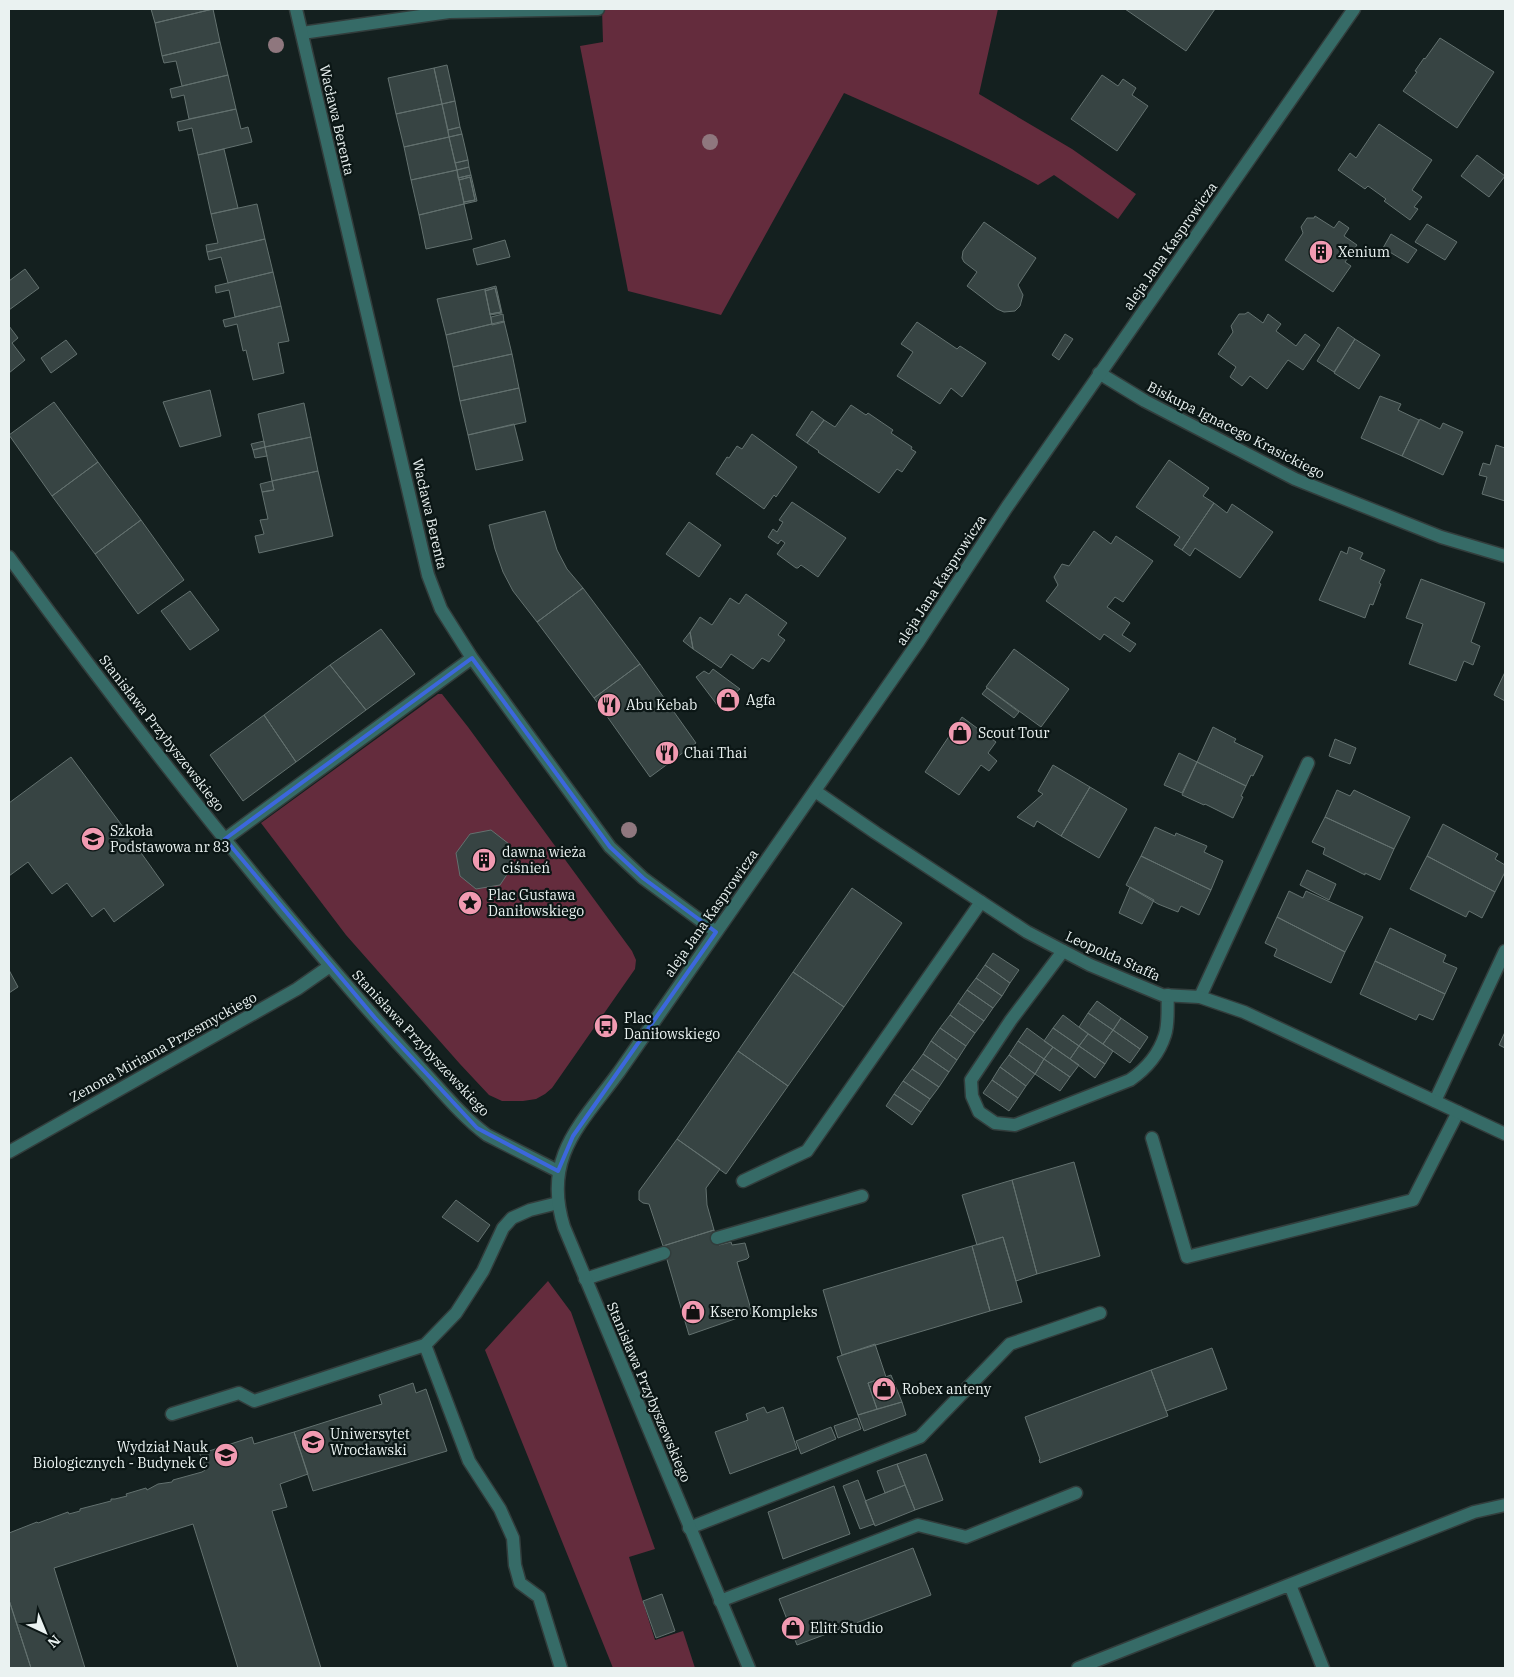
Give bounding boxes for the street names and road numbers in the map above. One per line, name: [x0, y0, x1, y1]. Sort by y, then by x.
street label: Wacława Berenta: [315, 63, 359, 178]
street label: aleja Jana Kasprowicza: [1119, 178, 1221, 314]
street label: Biskupa Ignacego Krasickiego: [1144, 377, 1328, 483]
street label: Wacława Berenta: [408, 457, 452, 572]
street label: aleja Jana Kasprowicza: [892, 511, 990, 649]
street label: Stanisława Przybyszewskiego: [95, 651, 229, 815]
street label: aleja Jana Kasprowicza: [660, 845, 762, 981]
street label: Leopolda Staffa: [1063, 927, 1164, 985]
street label: Stanisława Przybyszewskiego: [348, 966, 494, 1120]
street label: Zenona Miriama Przesmyckiego: [66, 988, 260, 1106]
street label: Stanisława Przybyszewskiego: [603, 1299, 695, 1485]

